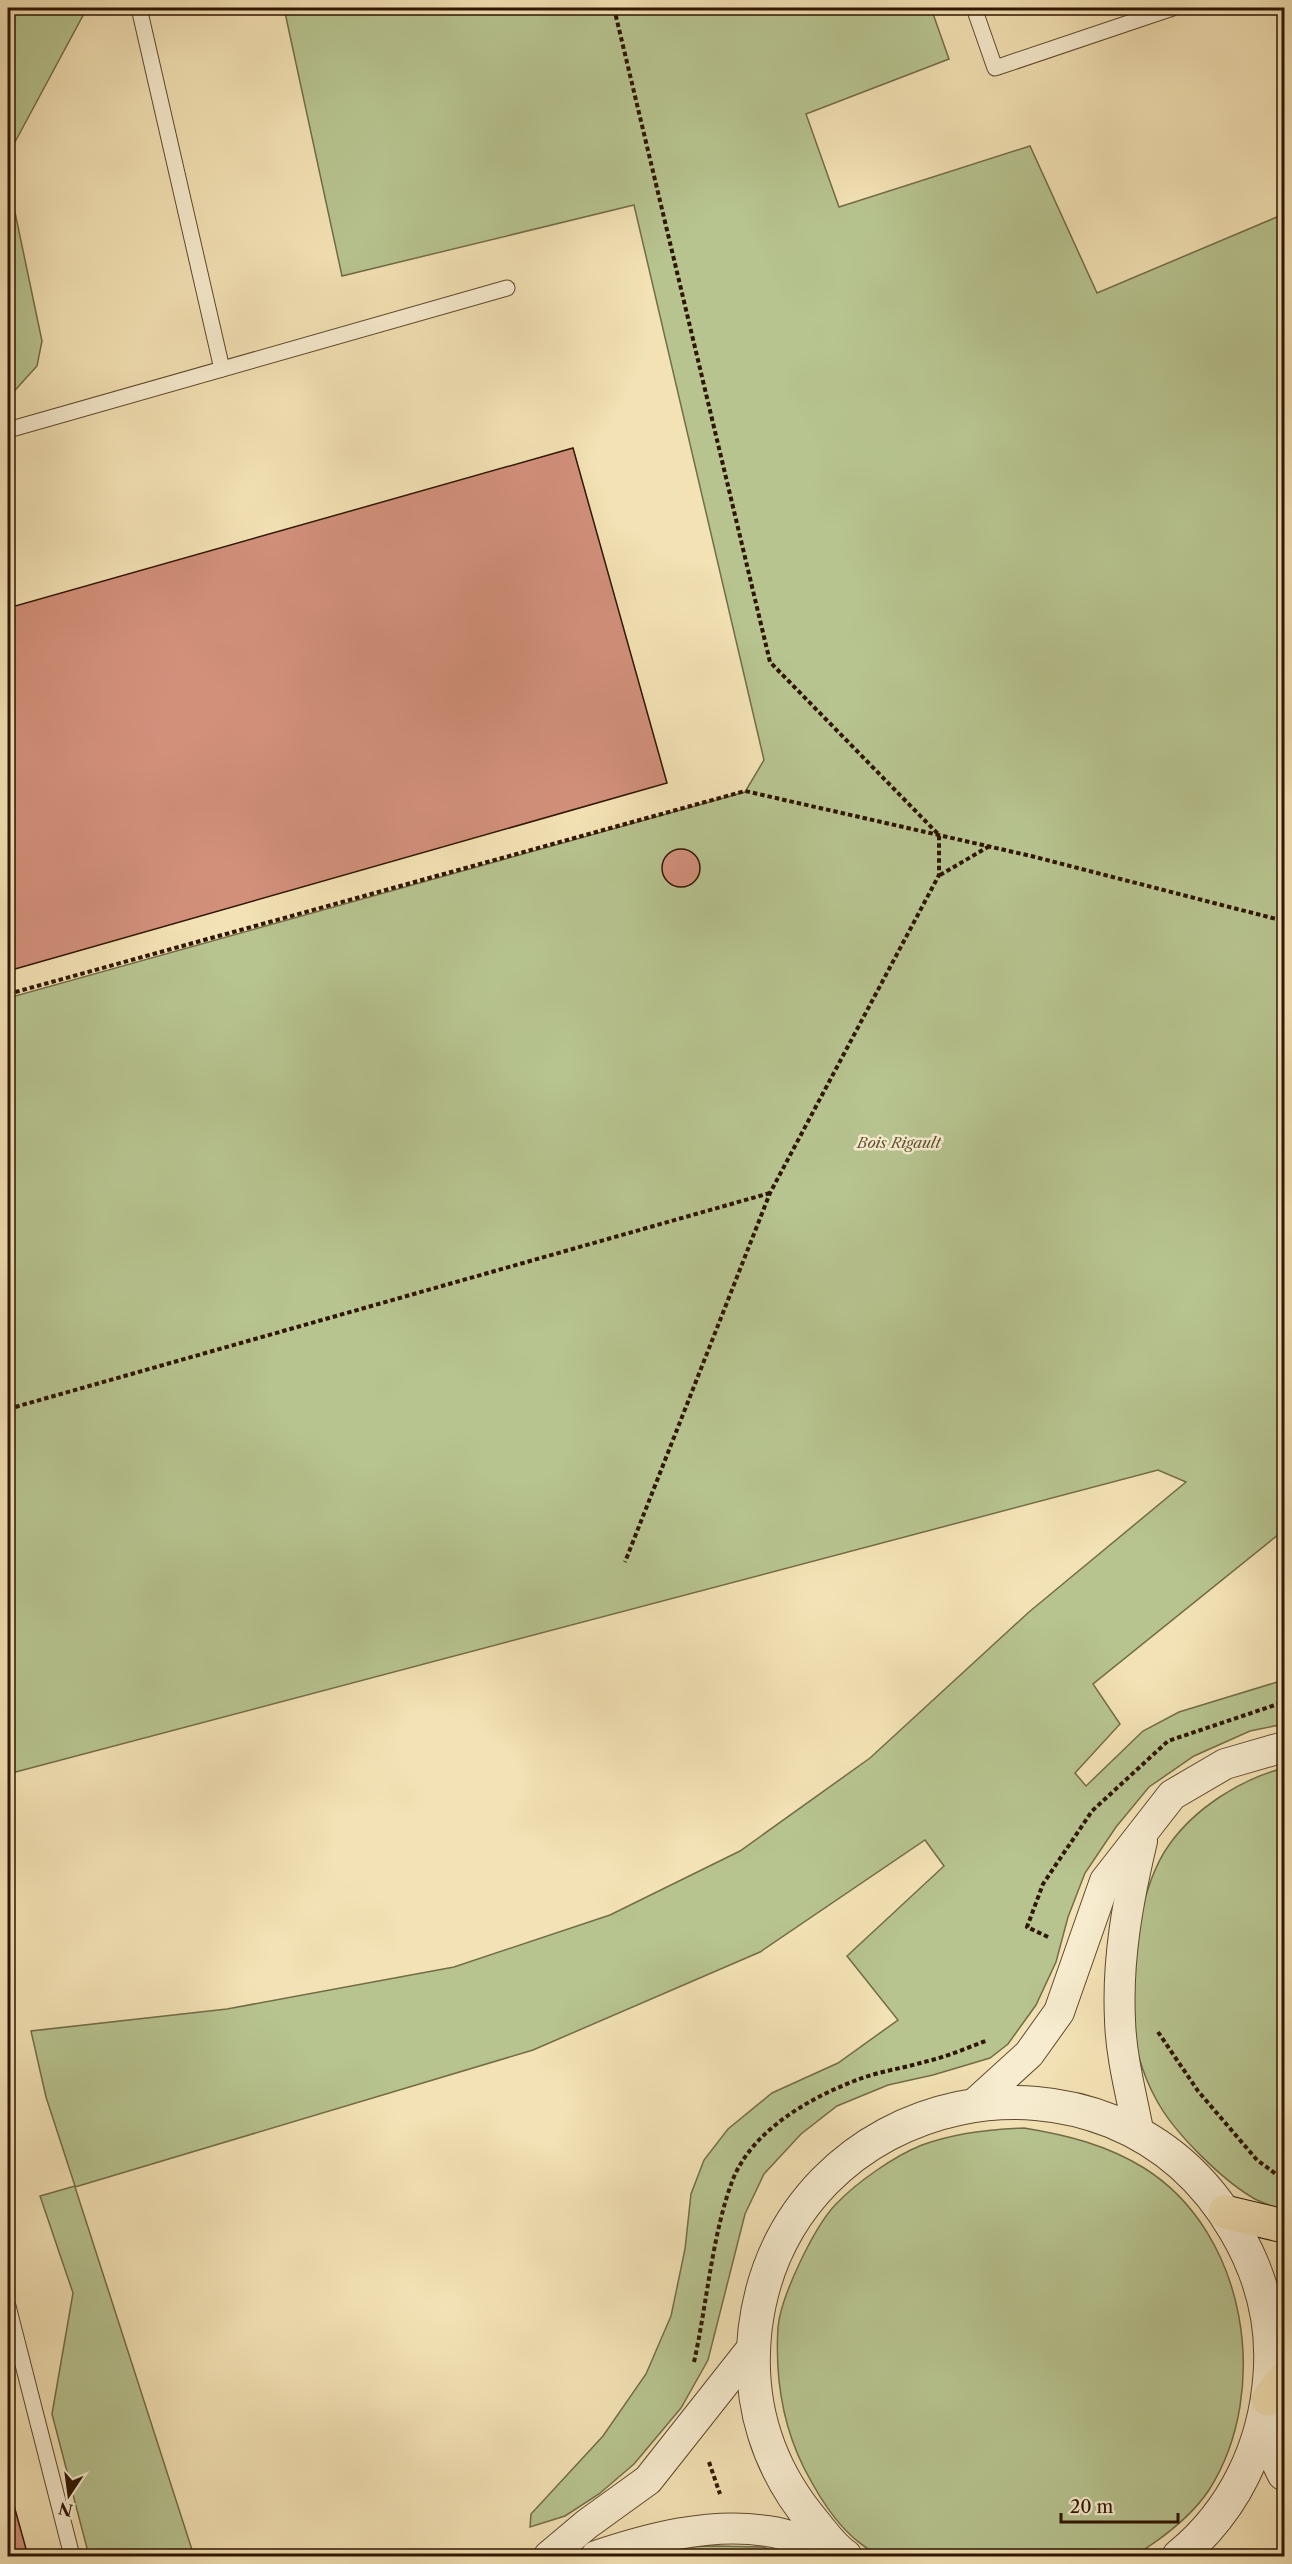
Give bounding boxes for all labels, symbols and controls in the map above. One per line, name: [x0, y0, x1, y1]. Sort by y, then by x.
park label: Bois Rigault: [856, 1133, 942, 1152]
north arrow: [39, 2465, 99, 2525]
scale bar: [1061, 2486, 1178, 2524]
text: 20 m: [1070, 2496, 1114, 2518]
text: N: [57, 2498, 75, 2521]

